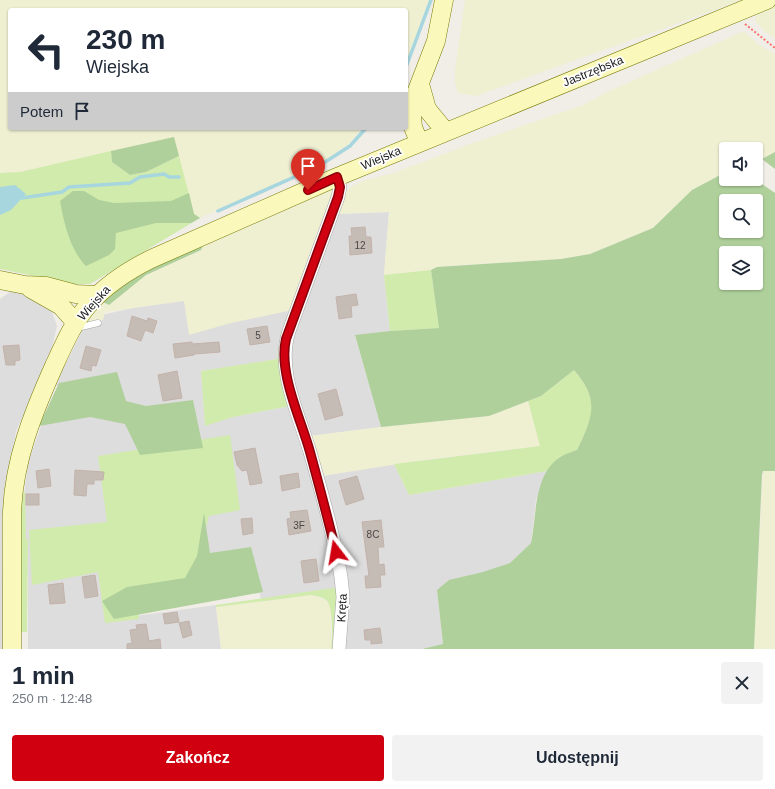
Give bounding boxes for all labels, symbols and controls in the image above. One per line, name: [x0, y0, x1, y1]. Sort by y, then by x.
icon: left: [20, 24, 72, 76]
text: 230 m: [86, 24, 165, 55]
street label: Jastrzębska: [561, 52, 626, 89]
text: Wiejska: [86, 57, 149, 77]
icon: arrive: [71, 100, 93, 122]
text: Potem: [20, 103, 63, 120]
map controls: [719, 142, 763, 290]
button: sound: [719, 142, 763, 186]
street label: Wiejska: [359, 143, 403, 173]
pin: [291, 149, 325, 190]
icon: arrive: [297, 155, 319, 177]
button: search: [719, 194, 763, 238]
house number: 12: [354, 240, 366, 251]
button: layers: [719, 246, 763, 290]
street label: Wiejska: [75, 282, 113, 323]
house number: 5: [255, 330, 261, 341]
house number: 3F: [293, 520, 305, 531]
house number: 8C: [367, 529, 379, 540]
position arrow: [315, 531, 357, 573]
street label: Kręta: [334, 593, 350, 623]
text: 1 min: [12, 662, 75, 689]
button: close: [721, 662, 763, 704]
text: 250 m · 12:48: [12, 691, 92, 706]
button: Zakończ: [12, 735, 384, 781]
button: Udostępnij: [392, 735, 763, 781]

